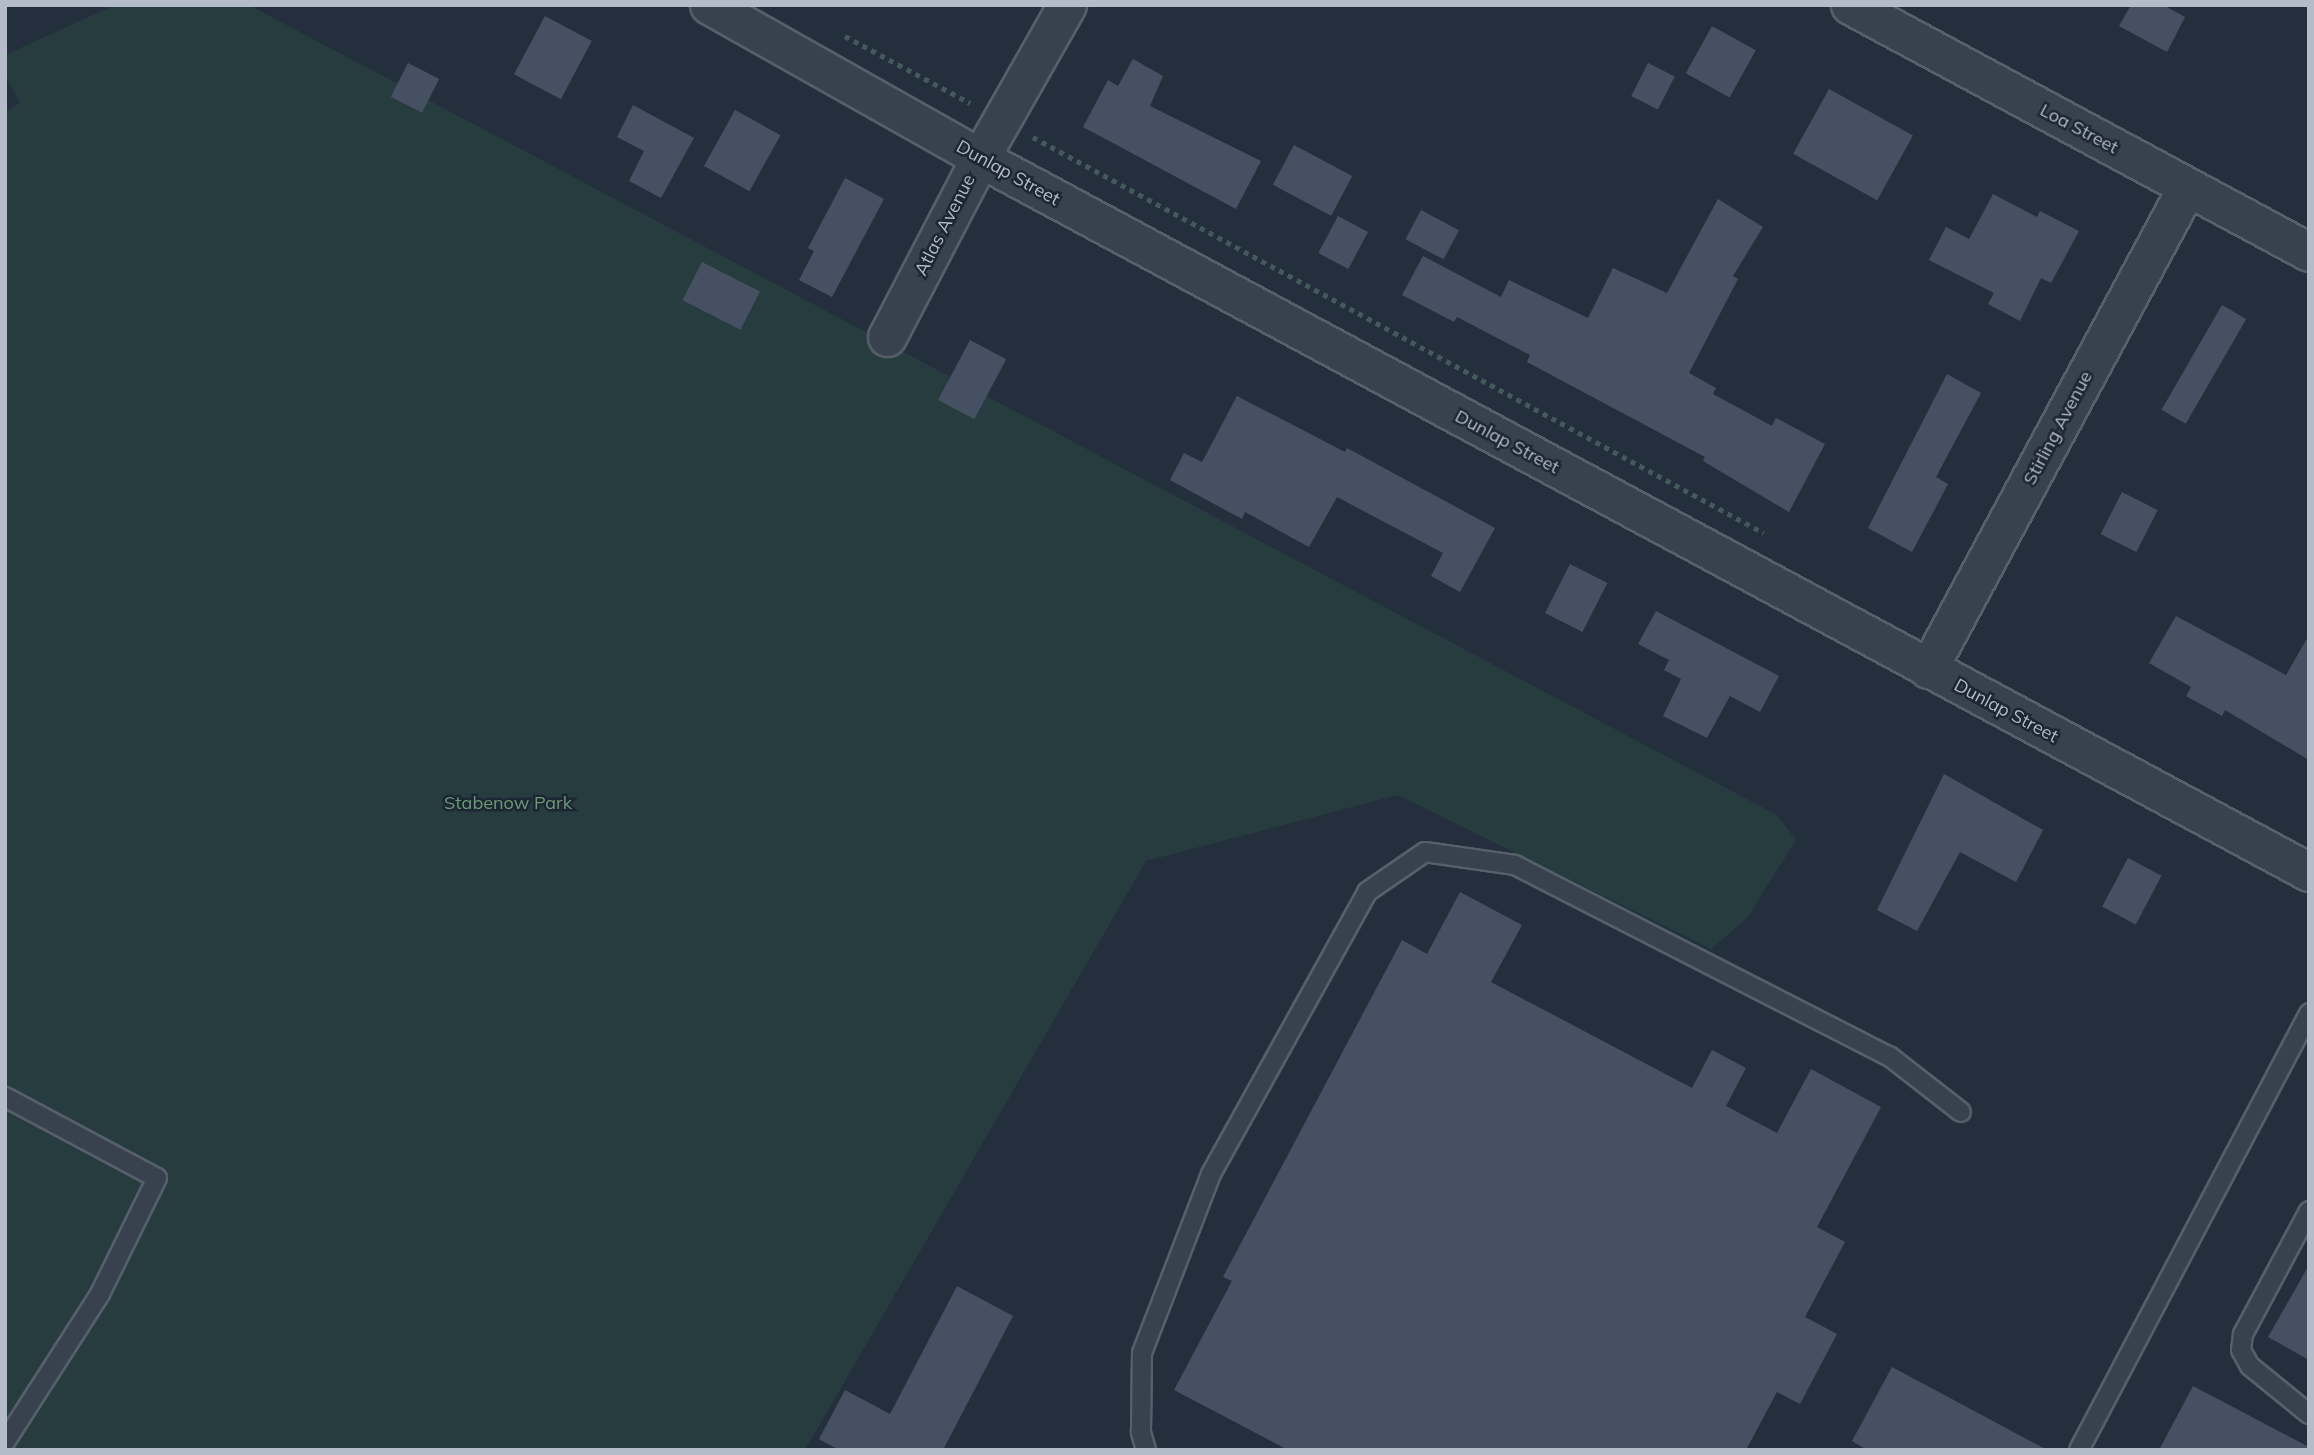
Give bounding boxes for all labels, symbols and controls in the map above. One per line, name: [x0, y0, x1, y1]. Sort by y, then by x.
street label: Loa Street: [2036, 99, 2122, 159]
street label: Dunlap Street: [953, 136, 1063, 210]
street label: Atlas Avenue: [910, 171, 980, 279]
street label: Stirling Avenue: [2019, 367, 2097, 489]
street label: Dunlap Street: [1451, 406, 1563, 478]
street label: Dunlap Street: [1950, 675, 2062, 747]
park label: Stabenow Park: [444, 792, 572, 814]

